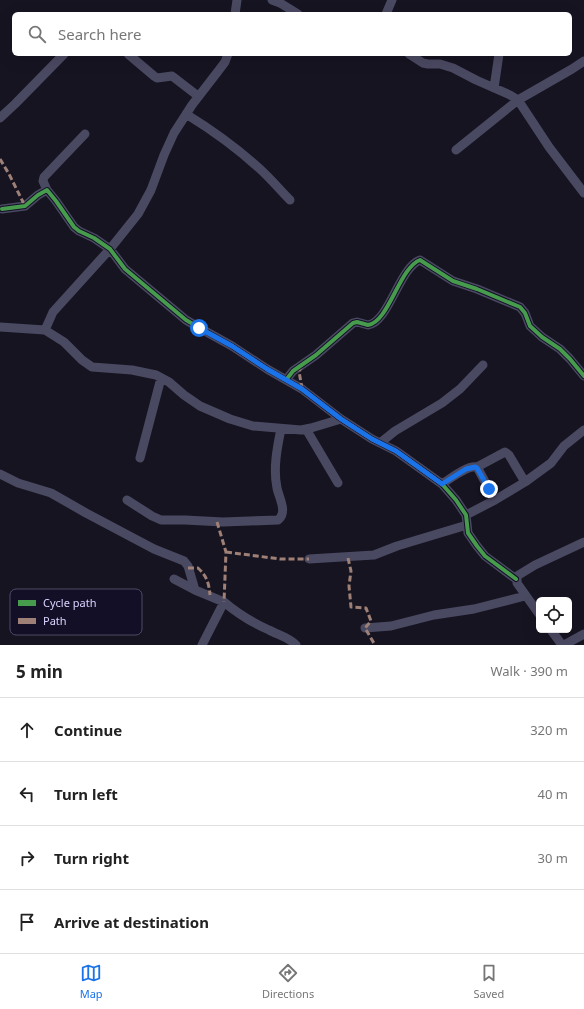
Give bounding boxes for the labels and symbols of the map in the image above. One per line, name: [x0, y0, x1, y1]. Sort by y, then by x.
route start: [190, 319, 208, 337]
route end: [480, 480, 498, 498]
legend: [10, 589, 142, 635]
text: Cycle path: [43, 595, 96, 610]
text: Path: [43, 613, 67, 628]

